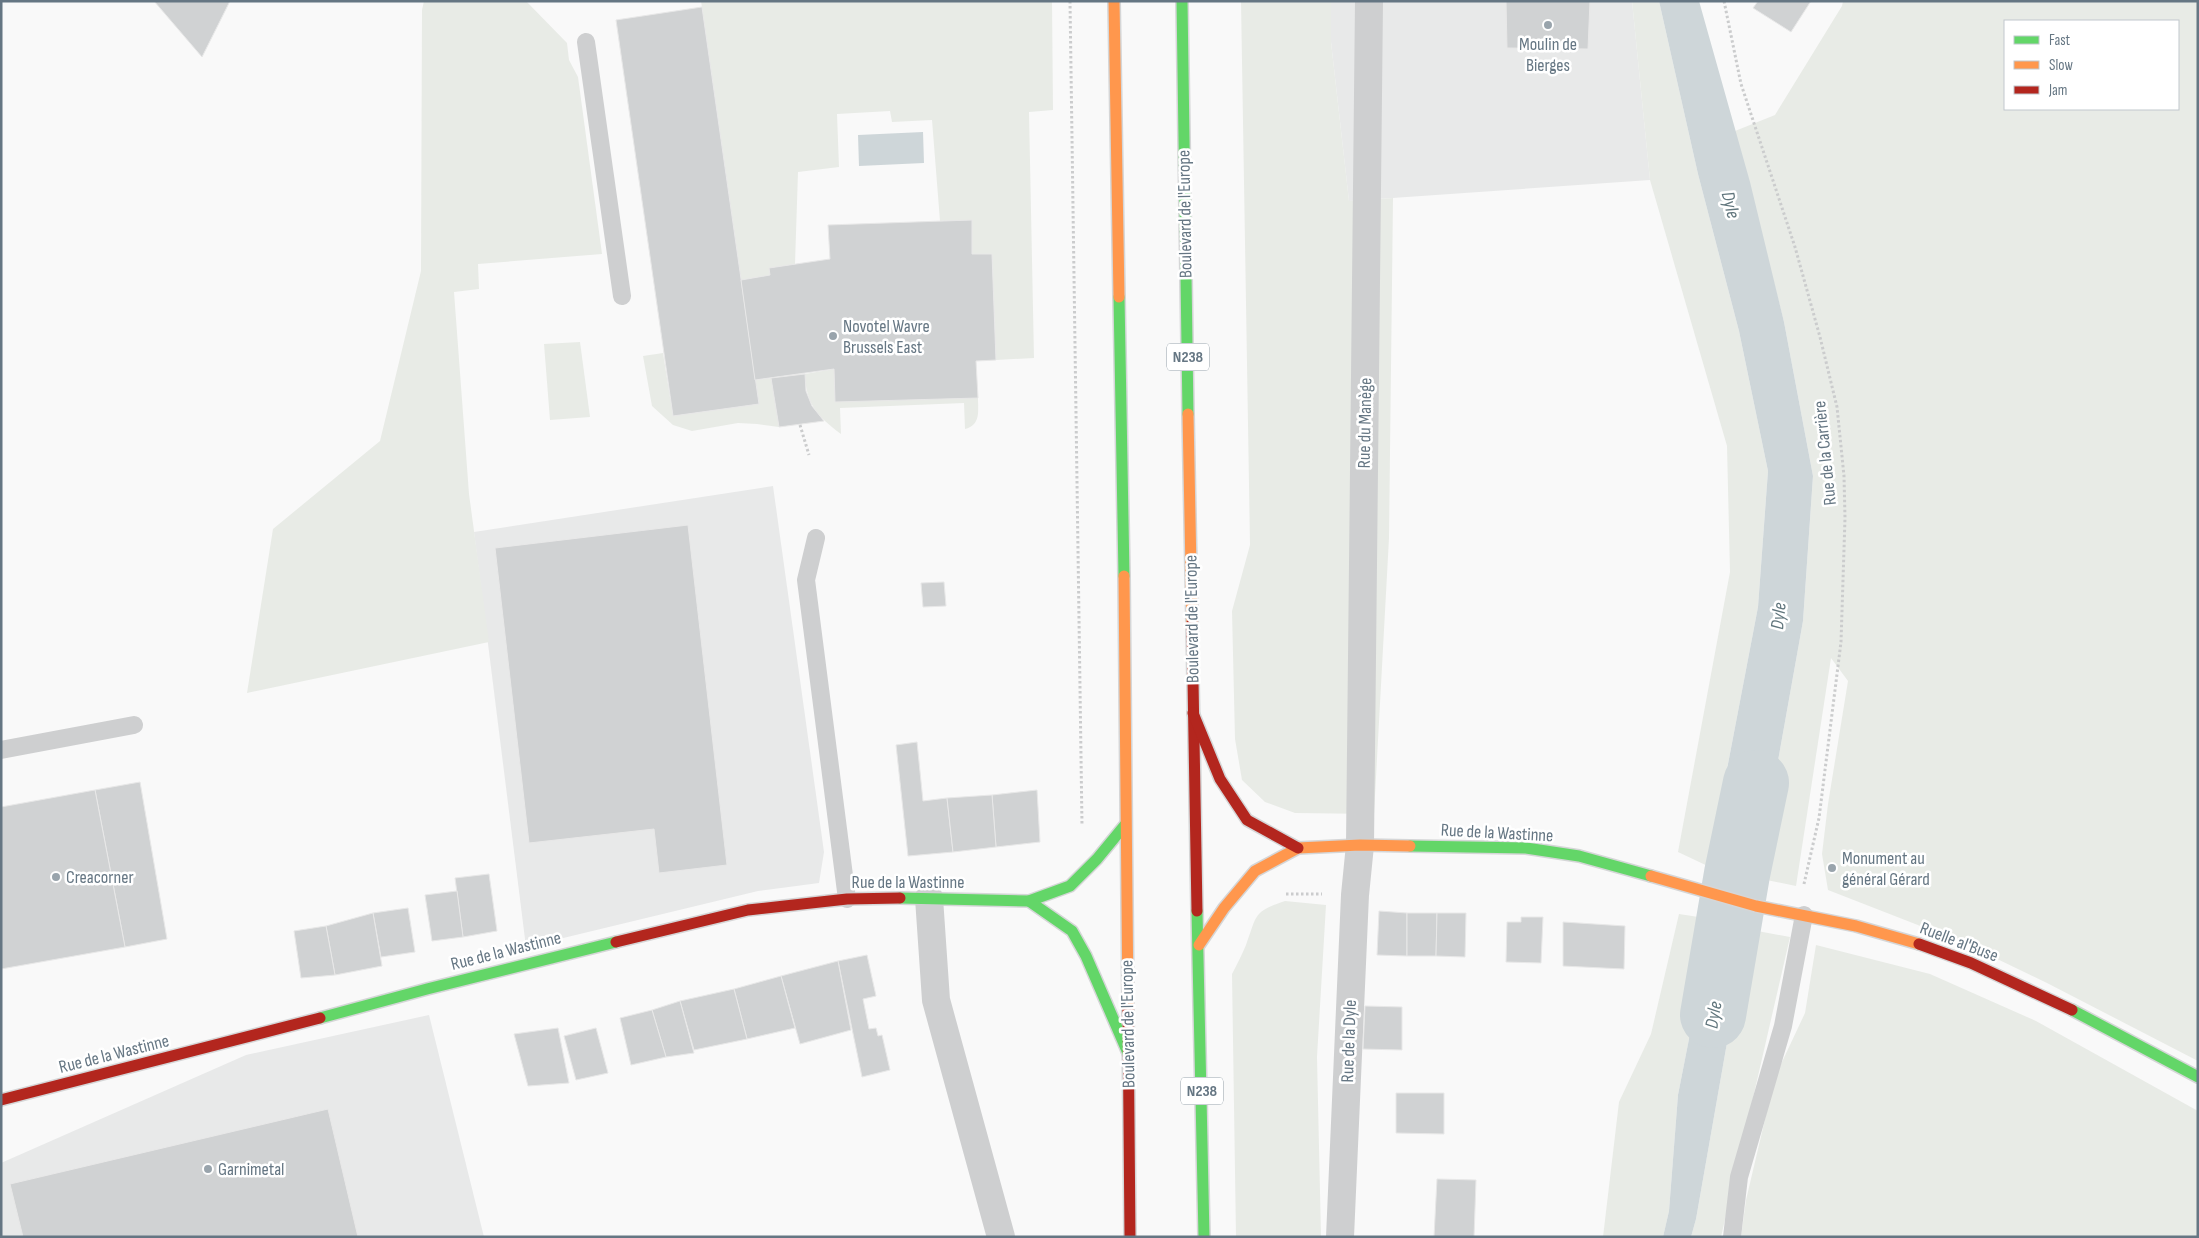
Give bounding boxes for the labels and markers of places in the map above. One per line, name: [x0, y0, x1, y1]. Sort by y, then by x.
marker: Moulin de Bierges: [1542, 19, 1554, 31]
place label: Moulin de Bierges: [1519, 34, 1577, 76]
place label: Novotel Wavre Brussels East: [843, 316, 930, 358]
marker: Novotel Wavre Brussels East: [827, 330, 839, 342]
place label: Monument au général Gérard: [1842, 848, 1930, 890]
marker: Monument au général Gérard: [1826, 862, 1838, 874]
place label: Creacorner: [66, 867, 134, 888]
marker: Creacorner: [50, 871, 62, 883]
place label: Garnimetal: [218, 1159, 284, 1180]
marker: Garnimetal: [202, 1163, 214, 1175]

